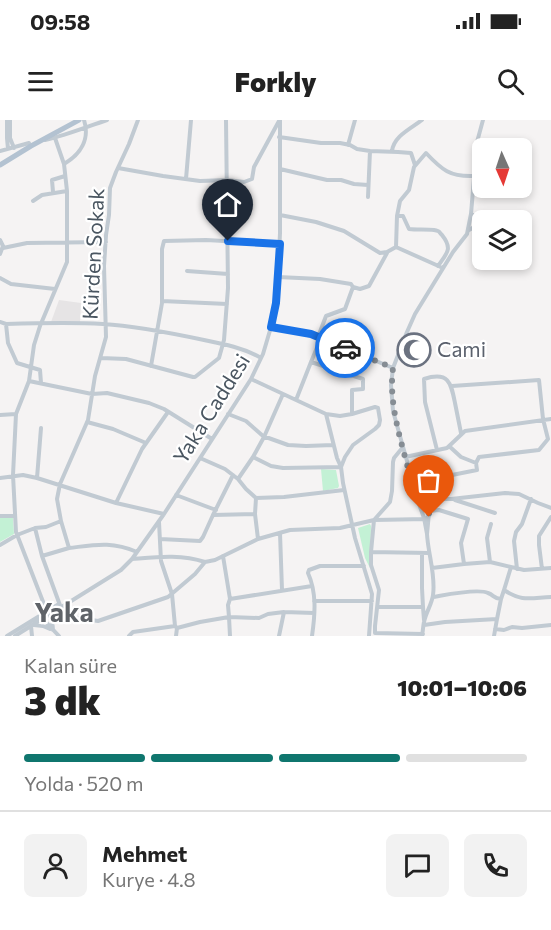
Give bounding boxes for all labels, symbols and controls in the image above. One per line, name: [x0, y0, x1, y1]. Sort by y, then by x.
text: 09:58: [30, 8, 90, 35]
icon: menu: [24, 65, 57, 98]
text: Forkly: [235, 65, 316, 98]
icon: search: [494, 65, 527, 98]
north arrow: [472, 138, 532, 198]
map controls: [472, 138, 532, 270]
pin: [202, 179, 253, 241]
street label: Kürden Sokak: [77, 188, 108, 320]
icon: home: [211, 188, 244, 221]
button: layers: [472, 210, 532, 270]
courier: [315, 318, 375, 378]
icon: car: [329, 332, 362, 365]
mosque icon: Cami: [396, 332, 432, 368]
place label: Cami: [437, 336, 486, 361]
street label: Yaka Caddesi: [167, 349, 254, 468]
pin: [403, 455, 454, 517]
icon: bag: [412, 464, 445, 497]
district label: Yaka: [34, 595, 94, 628]
text: Kalan süre: [24, 653, 117, 677]
text: 10:01–10:06: [397, 674, 527, 701]
text: 3 dk: [24, 675, 100, 723]
text: Yolda · 520 m: [24, 771, 143, 795]
button: person: [24, 834, 87, 897]
button: chat: [386, 834, 449, 897]
button: phone: [464, 834, 527, 897]
text: Mehmet: [102, 840, 187, 867]
text: Kurye · 4.8: [102, 867, 196, 891]

